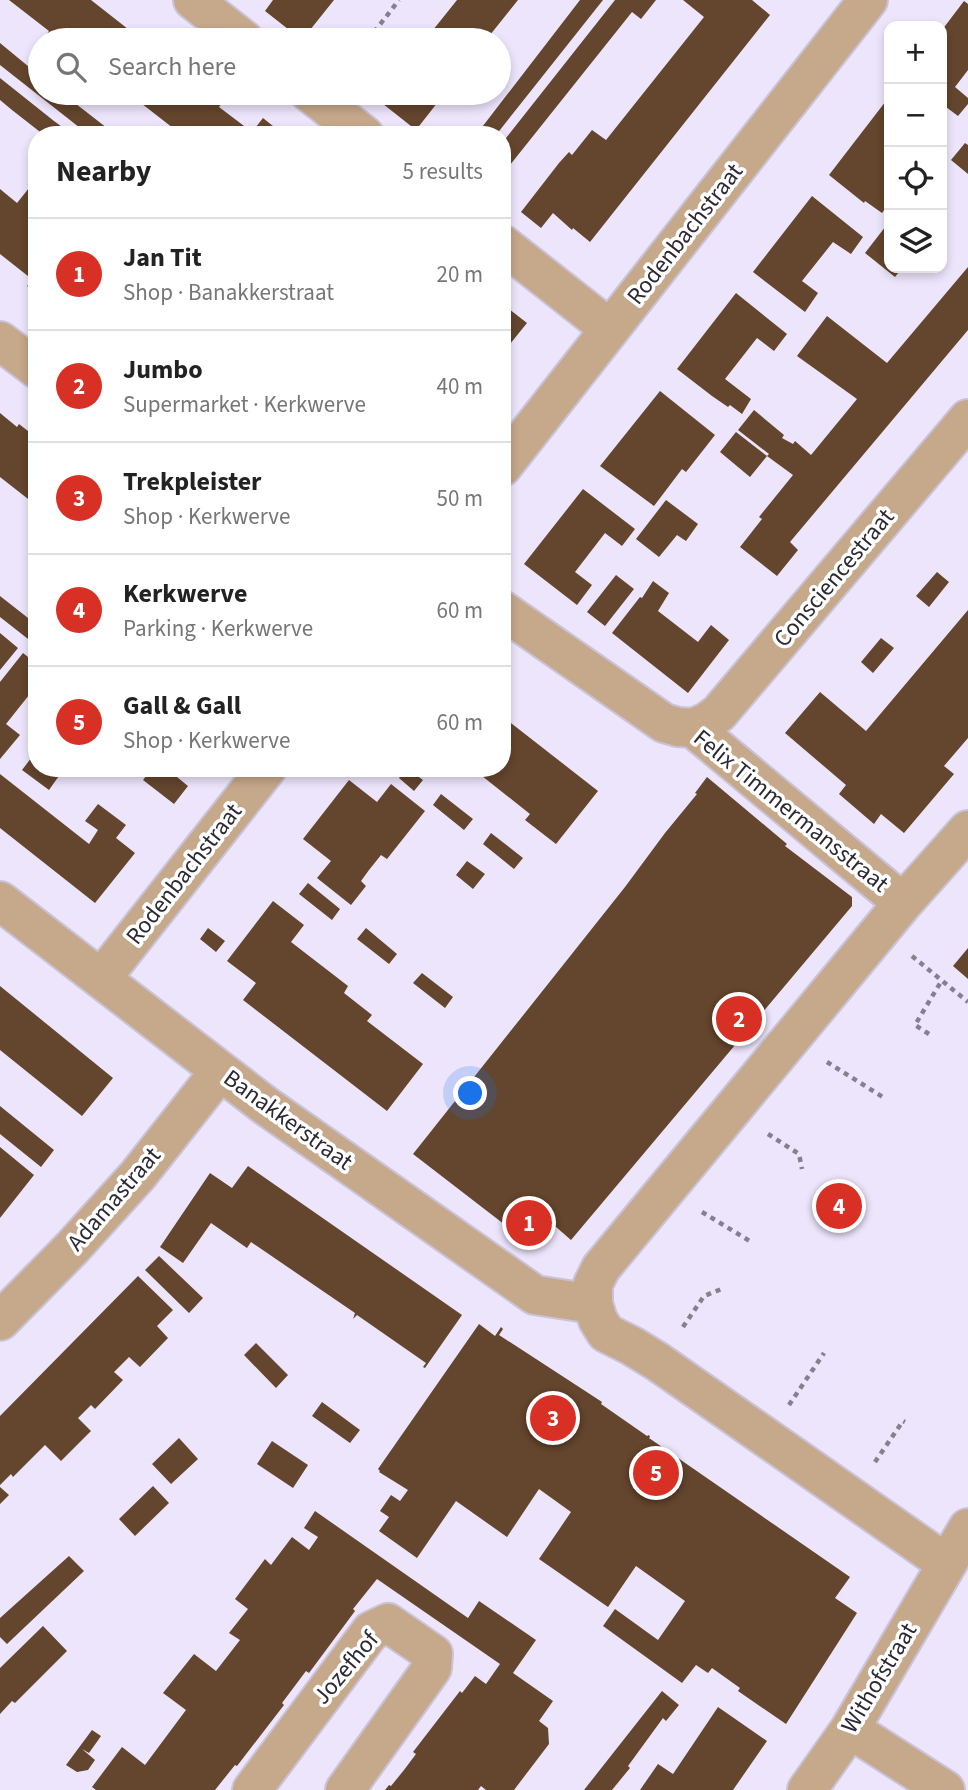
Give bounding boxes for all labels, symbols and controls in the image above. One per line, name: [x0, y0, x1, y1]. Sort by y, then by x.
map controls: [884, 21, 947, 273]
button: +: [884, 21, 947, 84]
search box: [28, 28, 511, 105]
icon: search: [52, 48, 90, 86]
text: Search here: [108, 48, 236, 85]
button: −: [884, 84, 947, 147]
button: locate: [884, 147, 947, 210]
text: Nearby: [56, 150, 151, 193]
text: 5 results: [403, 155, 483, 188]
street label: Rodenbachstraat: [618, 156, 752, 312]
button: layers: [884, 210, 947, 273]
text: Jan Tit: [123, 239, 202, 276]
text: 1: [73, 258, 85, 291]
text: 20 m: [436, 258, 483, 291]
text: Shop · Banakkerstraat: [123, 276, 334, 309]
text: Jumbo: [123, 351, 203, 388]
text: 2: [73, 370, 85, 403]
text: 40 m: [436, 370, 483, 403]
text: Supermarket · Kerkwerve: [123, 388, 366, 421]
text: Trekpleister: [123, 463, 261, 500]
text: 3: [73, 482, 85, 515]
text: 50 m: [436, 482, 483, 515]
text: Shop · Kerkwerve: [123, 500, 290, 533]
street label: Consciencestraat: [765, 501, 903, 655]
text: Kerkwerve: [123, 575, 247, 612]
text: 4: [73, 594, 85, 627]
text: 60 m: [436, 594, 483, 627]
text: Parking · Kerkwerve: [123, 612, 313, 645]
text: Gall & Gall: [123, 687, 241, 724]
text: 5: [73, 706, 85, 739]
text: 60 m: [436, 706, 483, 739]
street label: Felix Timmermansstraat: [686, 721, 896, 901]
text: Shop · Kerkwerve: [123, 724, 290, 757]
street label: Rodenbachstraat: [117, 796, 251, 952]
pin: 2: [716, 993, 762, 1045]
street label: Banakkerstraat: [216, 1061, 360, 1179]
your location: [453, 1076, 487, 1110]
street label: Adamastraat: [59, 1139, 169, 1259]
pin: 4: [816, 1180, 862, 1232]
pin: 1: [506, 1197, 552, 1249]
pin: 3: [530, 1392, 576, 1444]
pin: 5: [633, 1447, 679, 1499]
street label: Withofstraat: [832, 1616, 926, 1740]
street label: Jozefhof: [305, 1623, 388, 1712]

